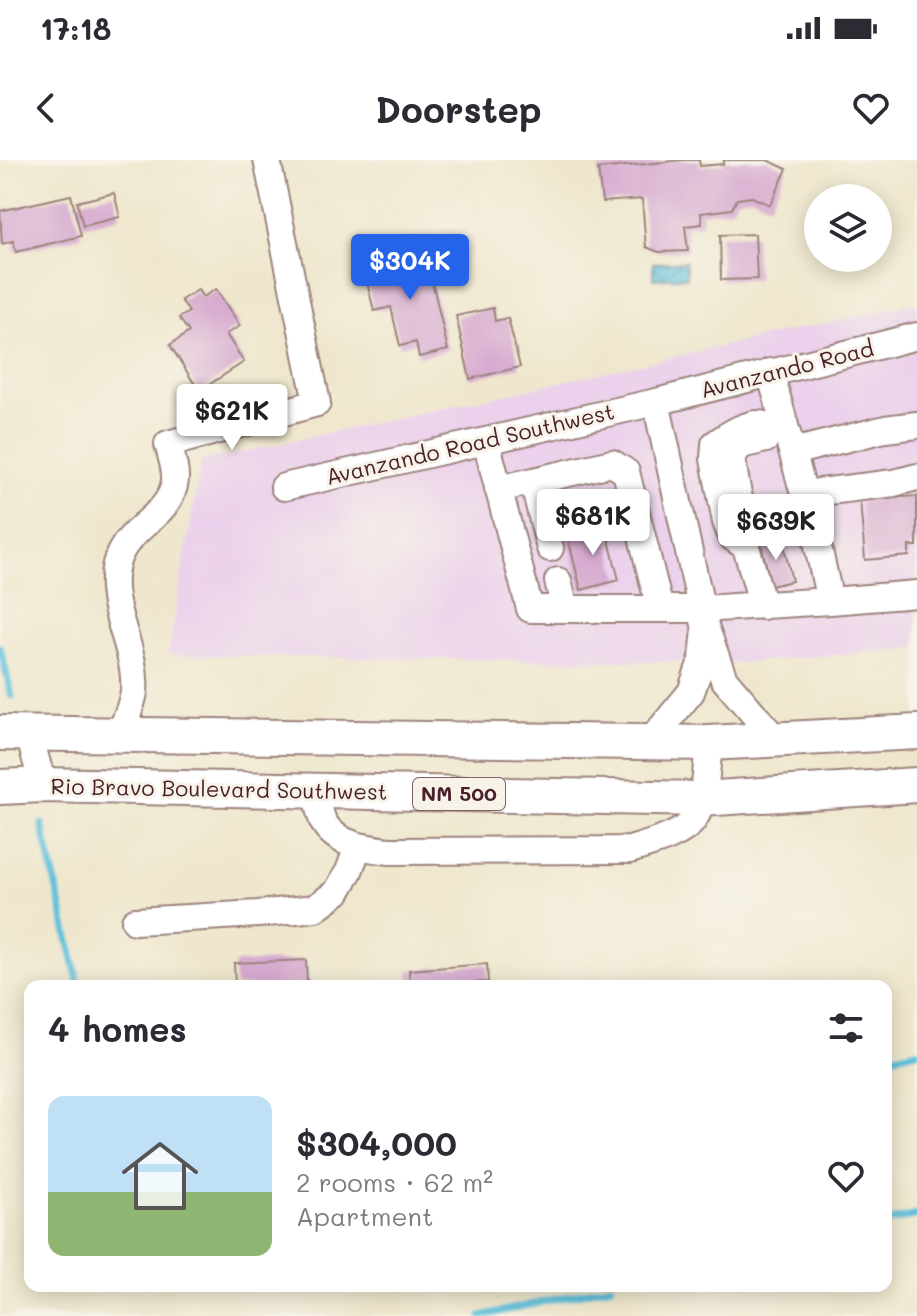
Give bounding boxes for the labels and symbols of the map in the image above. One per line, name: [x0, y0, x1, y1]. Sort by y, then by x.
pin: $304K: [354, 234, 466, 302]
street label: Avanzando Road: [697, 333, 877, 404]
pin: $621K: [176, 384, 288, 452]
street label: Avanzando Road Southwest: [323, 396, 617, 491]
pin: $681K: [537, 489, 649, 557]
pin: $639K: [720, 494, 832, 562]
street label: Rio Bravo Boulevard Southwest: [50, 771, 388, 806]
road number: NM 500: [413, 778, 505, 810]

